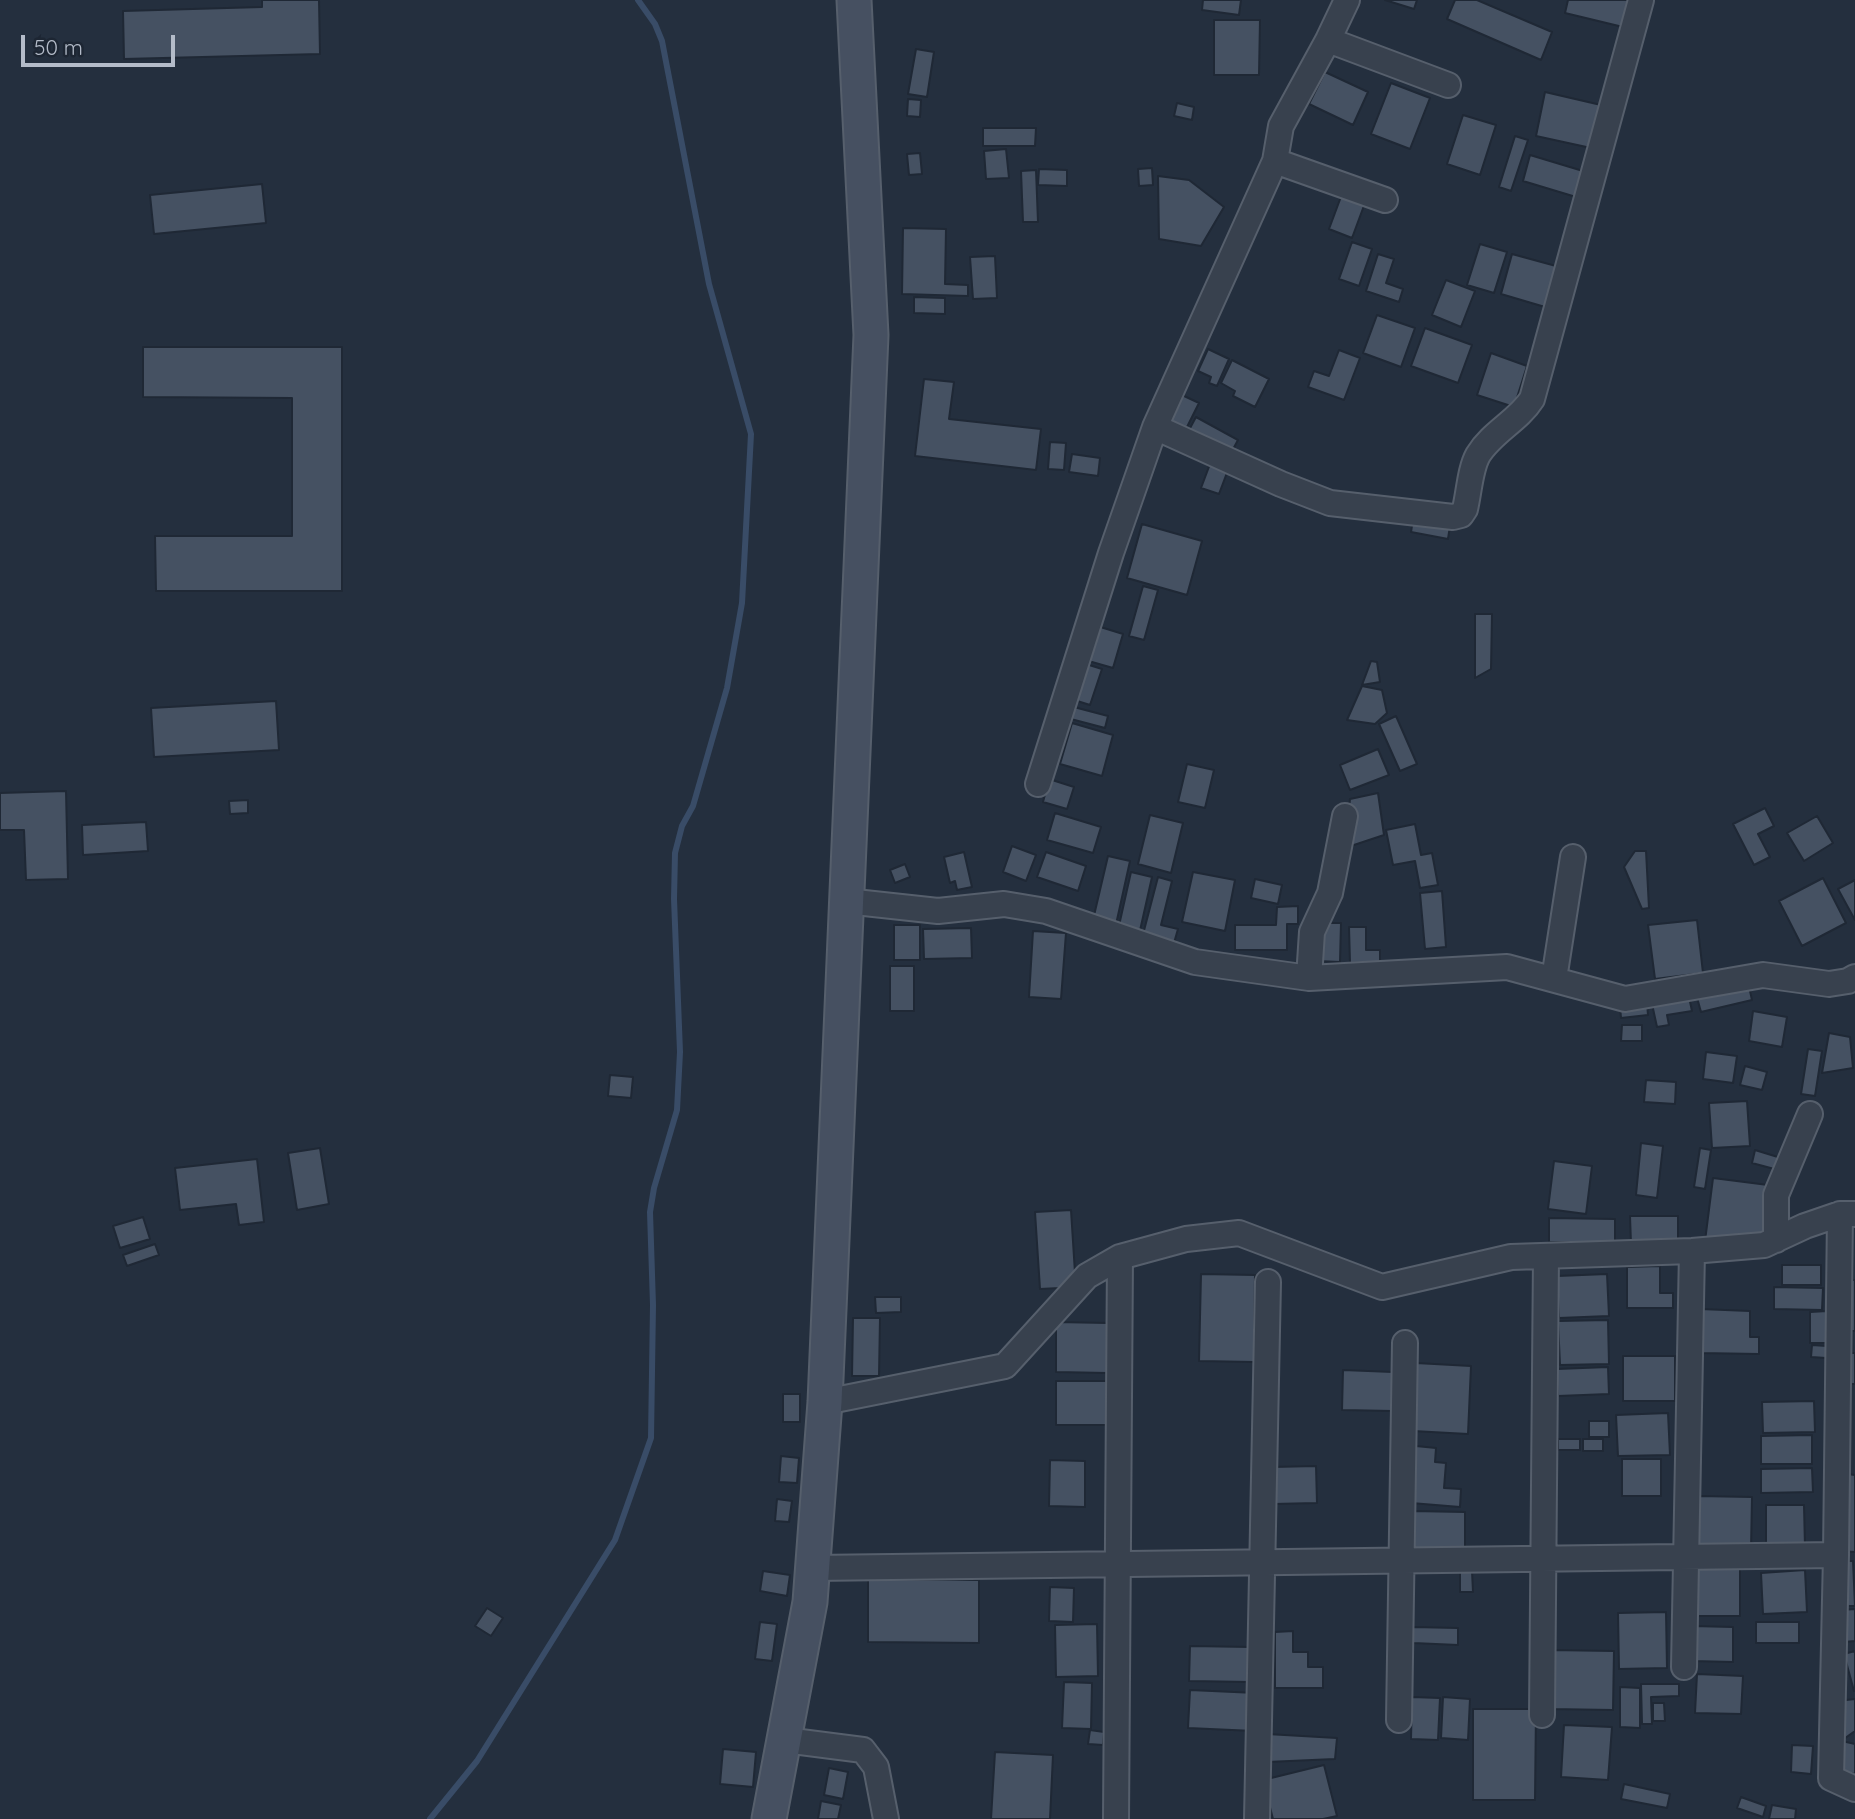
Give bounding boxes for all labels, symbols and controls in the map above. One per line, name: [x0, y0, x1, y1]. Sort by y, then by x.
scale bar: [24, 21, 178, 65]
text: 50 m: [34, 34, 83, 60]

